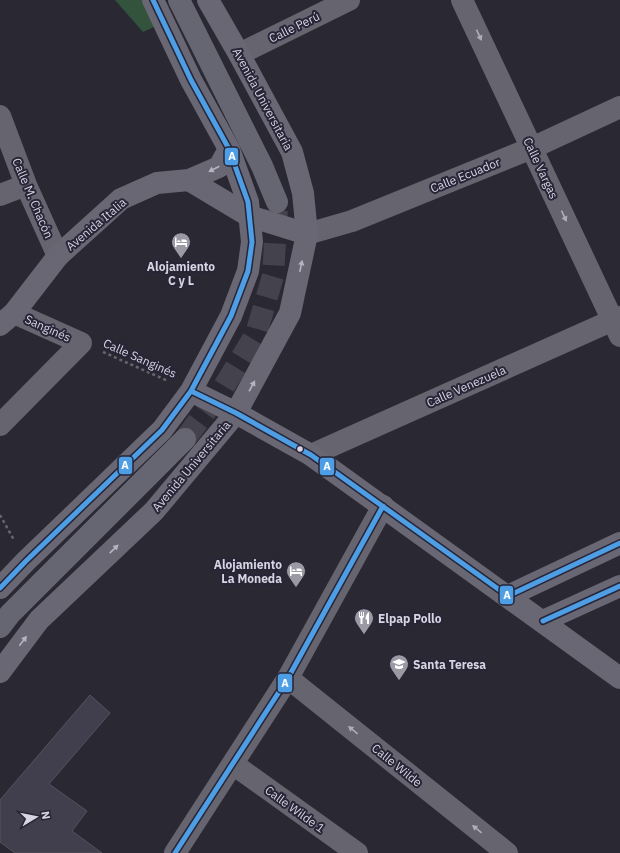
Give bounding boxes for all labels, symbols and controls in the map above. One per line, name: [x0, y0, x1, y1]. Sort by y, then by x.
street label: Calle Perú: [266, 8, 322, 46]
one-way arrow: [476, 30, 482, 41]
street label: Avenida Universitaria: [230, 45, 297, 153]
street label: Calle Vargas: [520, 135, 562, 201]
line badge: A: [224, 147, 239, 166]
text: A: [228, 149, 236, 163]
street label: Calle Ecuador: [428, 154, 503, 196]
street label: Calle M. Chacón: [9, 156, 57, 240]
one-way arrow: [208, 166, 219, 172]
street label: Avenida Italia: [63, 194, 130, 254]
one-way arrow: [561, 211, 567, 222]
hotel icon: Alojamiento C y L: [170, 231, 192, 259]
place label: Alojamiento C y L: [147, 259, 215, 288]
one-way arrow: [298, 260, 304, 273]
street label: Sanginés: [23, 311, 73, 345]
street label: Calle Sanginés: [101, 335, 179, 381]
street label: Calle Venezuela: [424, 362, 509, 410]
one-way arrow: [248, 380, 255, 391]
street label: Avenida Universitaria: [149, 417, 234, 514]
unlabelled marker: [295, 444, 305, 454]
line badge: A: [118, 456, 133, 475]
line badge: A: [319, 457, 335, 476]
text: A: [121, 458, 129, 472]
text: A: [323, 459, 331, 473]
one-way arrow: [109, 544, 119, 553]
place label: Alojamiento La Moneda: [214, 557, 282, 586]
hotel icon: Alojamiento La Moneda: [285, 560, 307, 588]
line badge: A: [499, 585, 514, 605]
text: A: [503, 588, 511, 602]
restaurant icon: Elpap Pollo: [353, 607, 375, 635]
place label: Elpap Pollo: [378, 611, 442, 626]
one-way arrow: [19, 636, 28, 647]
school or university icon: Santa Teresa: [388, 653, 410, 681]
place label: Santa Teresa: [413, 657, 486, 672]
line badge: A: [277, 673, 293, 693]
text: A: [281, 676, 289, 690]
one-way arrow: [348, 726, 359, 734]
street label: Calle Wilde: [369, 740, 425, 790]
street label: Calle Wilde 1: [262, 782, 328, 836]
north arrow: [16, 797, 56, 837]
text: N: [38, 810, 53, 820]
one-way arrow: [471, 824, 482, 833]

